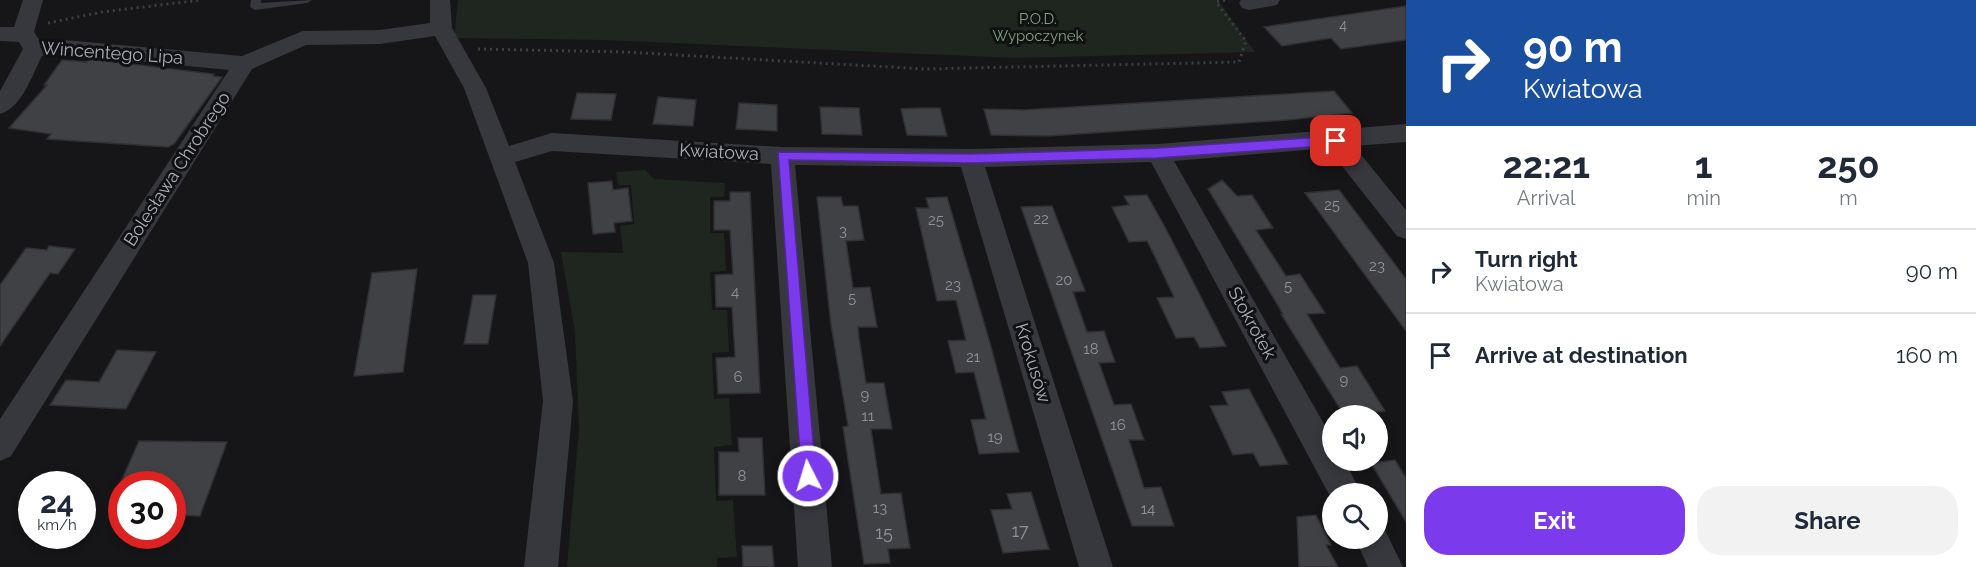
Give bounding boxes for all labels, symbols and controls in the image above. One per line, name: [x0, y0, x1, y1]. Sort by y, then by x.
park label: P.O.D. Wypoczynek: [992, 10, 1084, 45]
house number: 4: [1339, 17, 1347, 33]
text: 90 m: [1523, 23, 1623, 72]
icon: right: [1424, 24, 1502, 102]
street label: Wincentego Lipa: [40, 37, 184, 68]
text: Kwiatowa: [1523, 73, 1643, 104]
street label: Bolesława Chrobrego: [119, 87, 234, 250]
pin: [1310, 115, 1361, 166]
icon: arrive: [1319, 124, 1352, 157]
street label: Kwiatowa: [679, 139, 759, 164]
text: 22:21: [1502, 144, 1590, 186]
text: 1: [1695, 144, 1713, 186]
text: 250: [1817, 144, 1880, 186]
text: Arrival: [1517, 186, 1576, 210]
text: min: [1686, 186, 1721, 210]
text: m: [1839, 186, 1858, 210]
house number: 25: [1324, 196, 1340, 214]
house number: 22: [1033, 210, 1049, 228]
house number: 25: [928, 211, 944, 229]
house number: 3: [839, 222, 847, 240]
text: Turn right: [1475, 246, 1578, 272]
icon: right: [1424, 255, 1457, 288]
house number: 23: [1369, 257, 1385, 275]
text: 90 m: [1906, 258, 1958, 284]
house number: 20: [1056, 271, 1073, 289]
text: Kwiatowa: [1475, 272, 1564, 296]
house number: 23: [945, 276, 961, 294]
house number: 5: [1284, 277, 1292, 295]
house number: 4: [731, 283, 739, 301]
street label: Stokrotek: [1224, 283, 1281, 363]
house number: 5: [848, 289, 856, 307]
street label: Krokusów: [1011, 320, 1056, 406]
icon: arrive: [1424, 339, 1457, 372]
house number: 18: [1083, 340, 1099, 358]
text: Arrive at destination: [1475, 342, 1688, 368]
text: 160 m: [1896, 342, 1958, 368]
house number: 21: [966, 348, 981, 366]
house number: 6: [733, 368, 743, 386]
house number: 9: [1340, 371, 1349, 389]
house number: 9: [861, 386, 870, 404]
map controls: [1322, 405, 1388, 549]
button: sound: [1322, 405, 1388, 471]
house number: 11: [862, 407, 875, 425]
house number: 16: [1110, 416, 1126, 434]
house number: 19: [987, 428, 1003, 446]
position arrow: [776, 444, 840, 508]
house number: 8: [738, 467, 747, 485]
speed limit sign: 30: [108, 471, 186, 549]
button: search: [1322, 483, 1388, 549]
text: 24: [40, 485, 74, 520]
button: Exit: [1424, 486, 1685, 555]
button: Share: [1697, 486, 1958, 555]
house number: 13: [873, 499, 887, 517]
house number: 14: [1141, 500, 1155, 518]
text: km/h: [37, 516, 77, 534]
house number: 17: [1011, 520, 1029, 541]
house number: 15: [875, 522, 893, 543]

